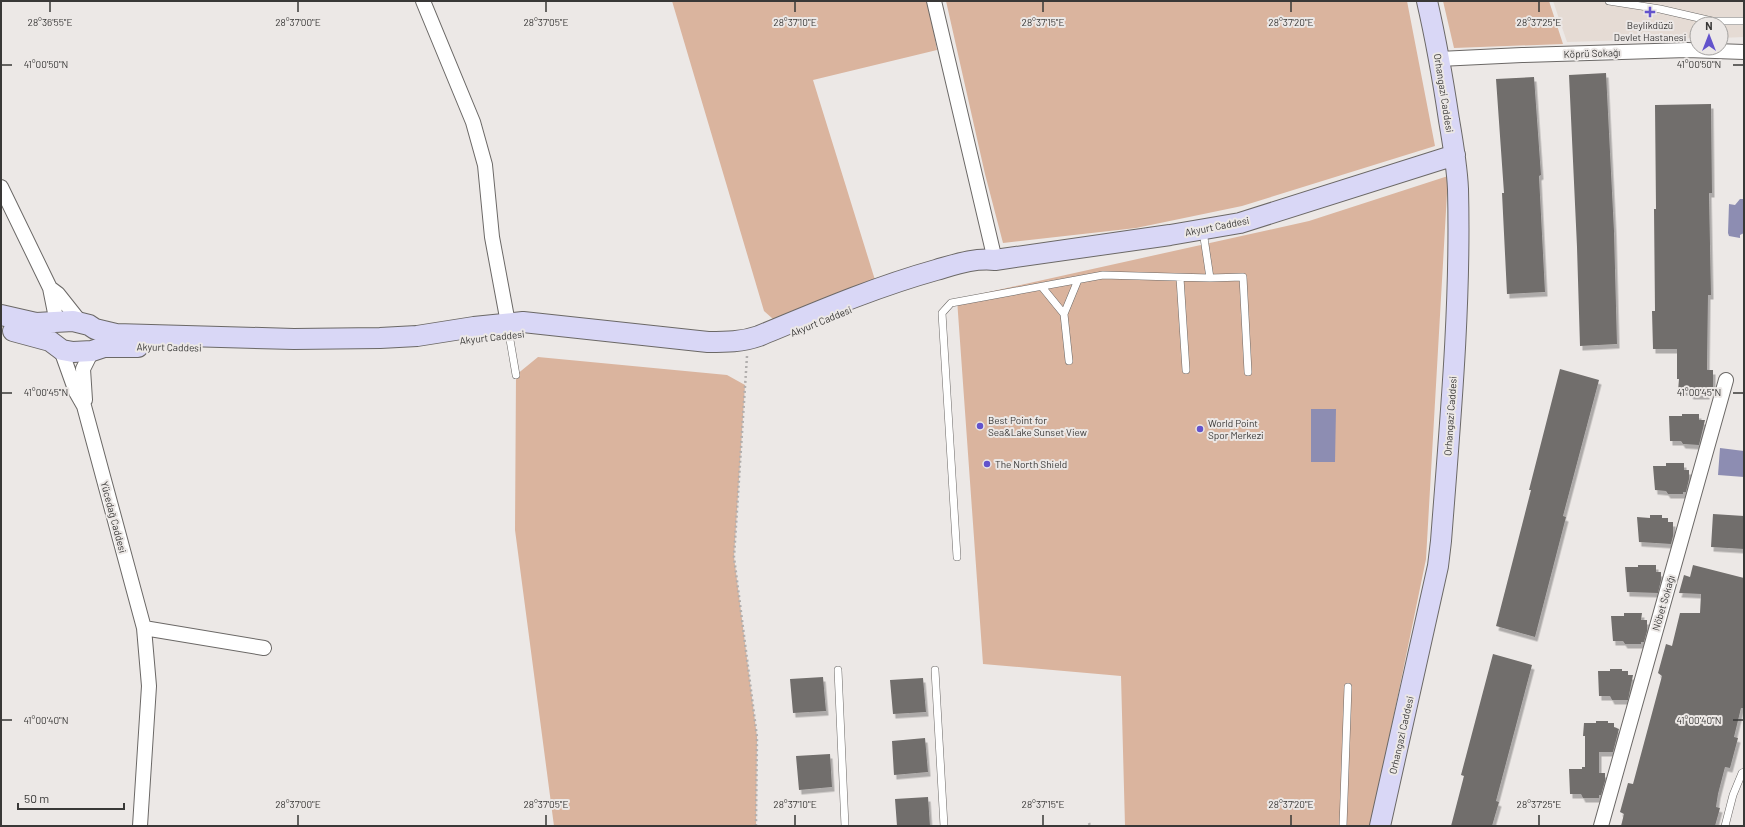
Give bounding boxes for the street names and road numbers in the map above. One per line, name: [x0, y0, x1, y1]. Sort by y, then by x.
street label: Köprü Sokağı: [1563, 46, 1621, 60]
street label: Orhangazi Caddesi: [1432, 53, 1456, 133]
street label: Akyurt Caddesi: [1184, 214, 1250, 238]
street label: Akyurt Caddesi: [789, 303, 853, 339]
street label: Akyurt Caddesi: [459, 328, 525, 346]
street label: Akyurt Caddesi: [136, 340, 202, 354]
street label: Orhangazi Caddesi: [1441, 376, 1459, 456]
street label: Yücedağ Caddesi: [99, 480, 129, 554]
street label: Nöbet Sokağı: [1649, 574, 1677, 632]
street label: Orhangazi Caddesi: [1386, 695, 1416, 775]

